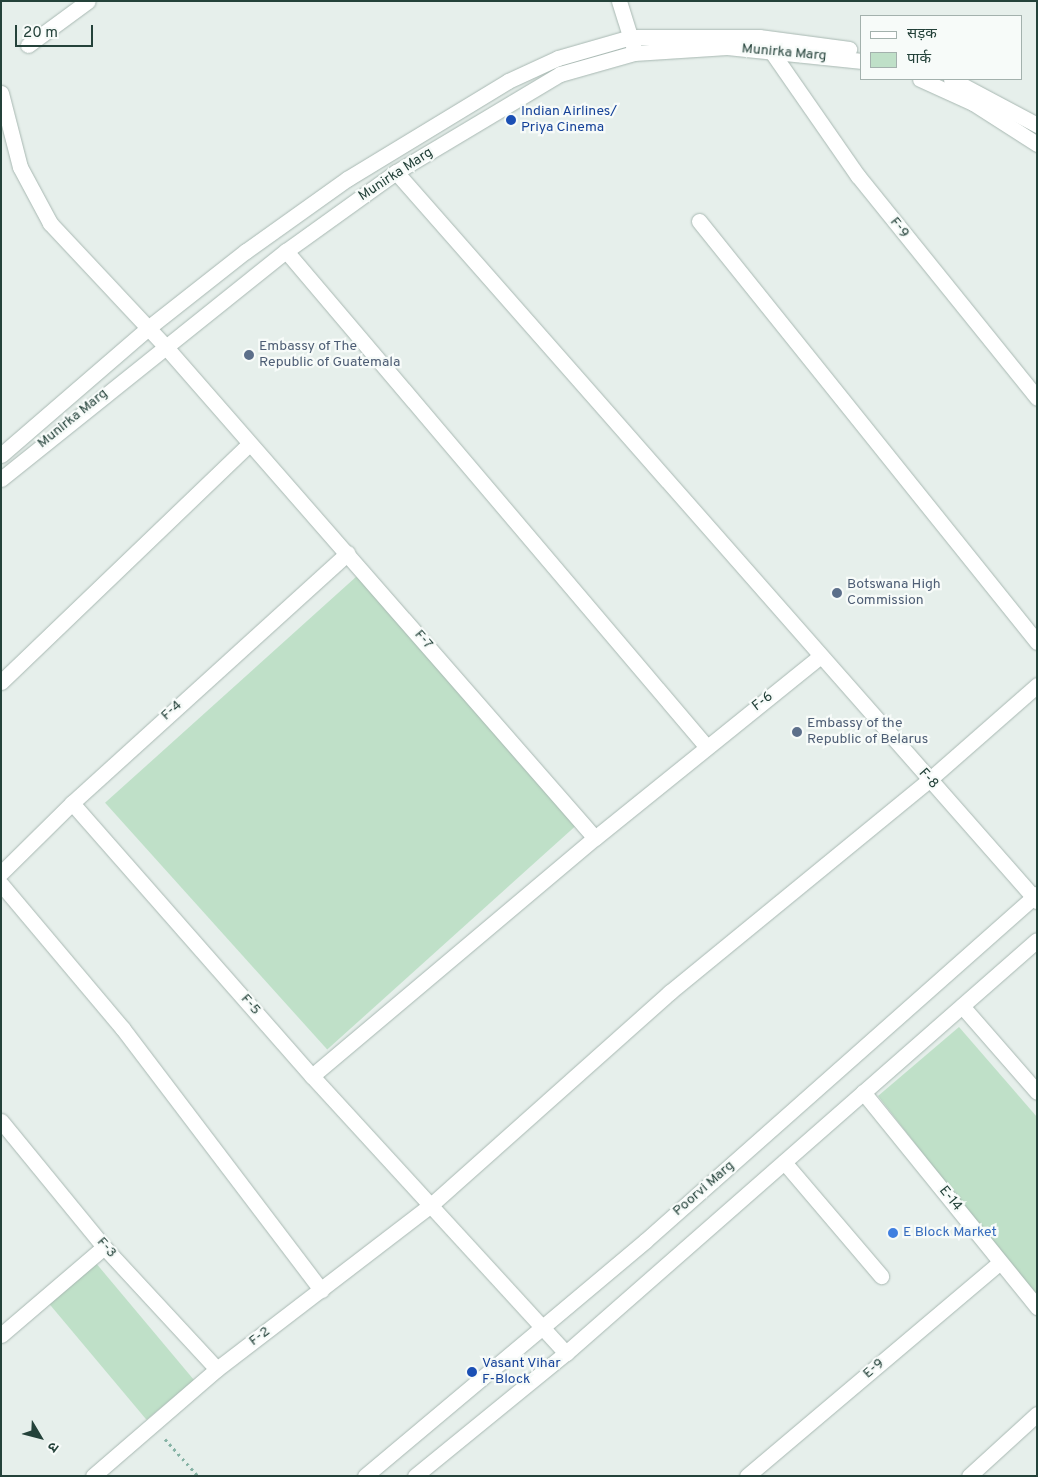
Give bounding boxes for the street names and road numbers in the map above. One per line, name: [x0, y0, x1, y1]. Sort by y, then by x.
street label: Munirka Marg: [741, 41, 827, 65]
street label: Munirka Marg: [356, 145, 436, 205]
street label: F-9: [886, 214, 912, 242]
street label: Munirka Marg: [35, 386, 111, 452]
street label: F-7: [410, 627, 436, 653]
street label: F-6: [749, 689, 777, 715]
street label: F-4: [158, 697, 186, 725]
street label: F-8: [914, 765, 942, 793]
street label: F-5: [236, 991, 264, 1019]
street label: Poorvi Marg: [670, 1158, 738, 1220]
street label: E-14: [935, 1183, 965, 1215]
street label: F-3: [93, 1234, 119, 1262]
street label: F-2: [246, 1324, 274, 1350]
street label: E-9: [860, 1355, 888, 1383]

